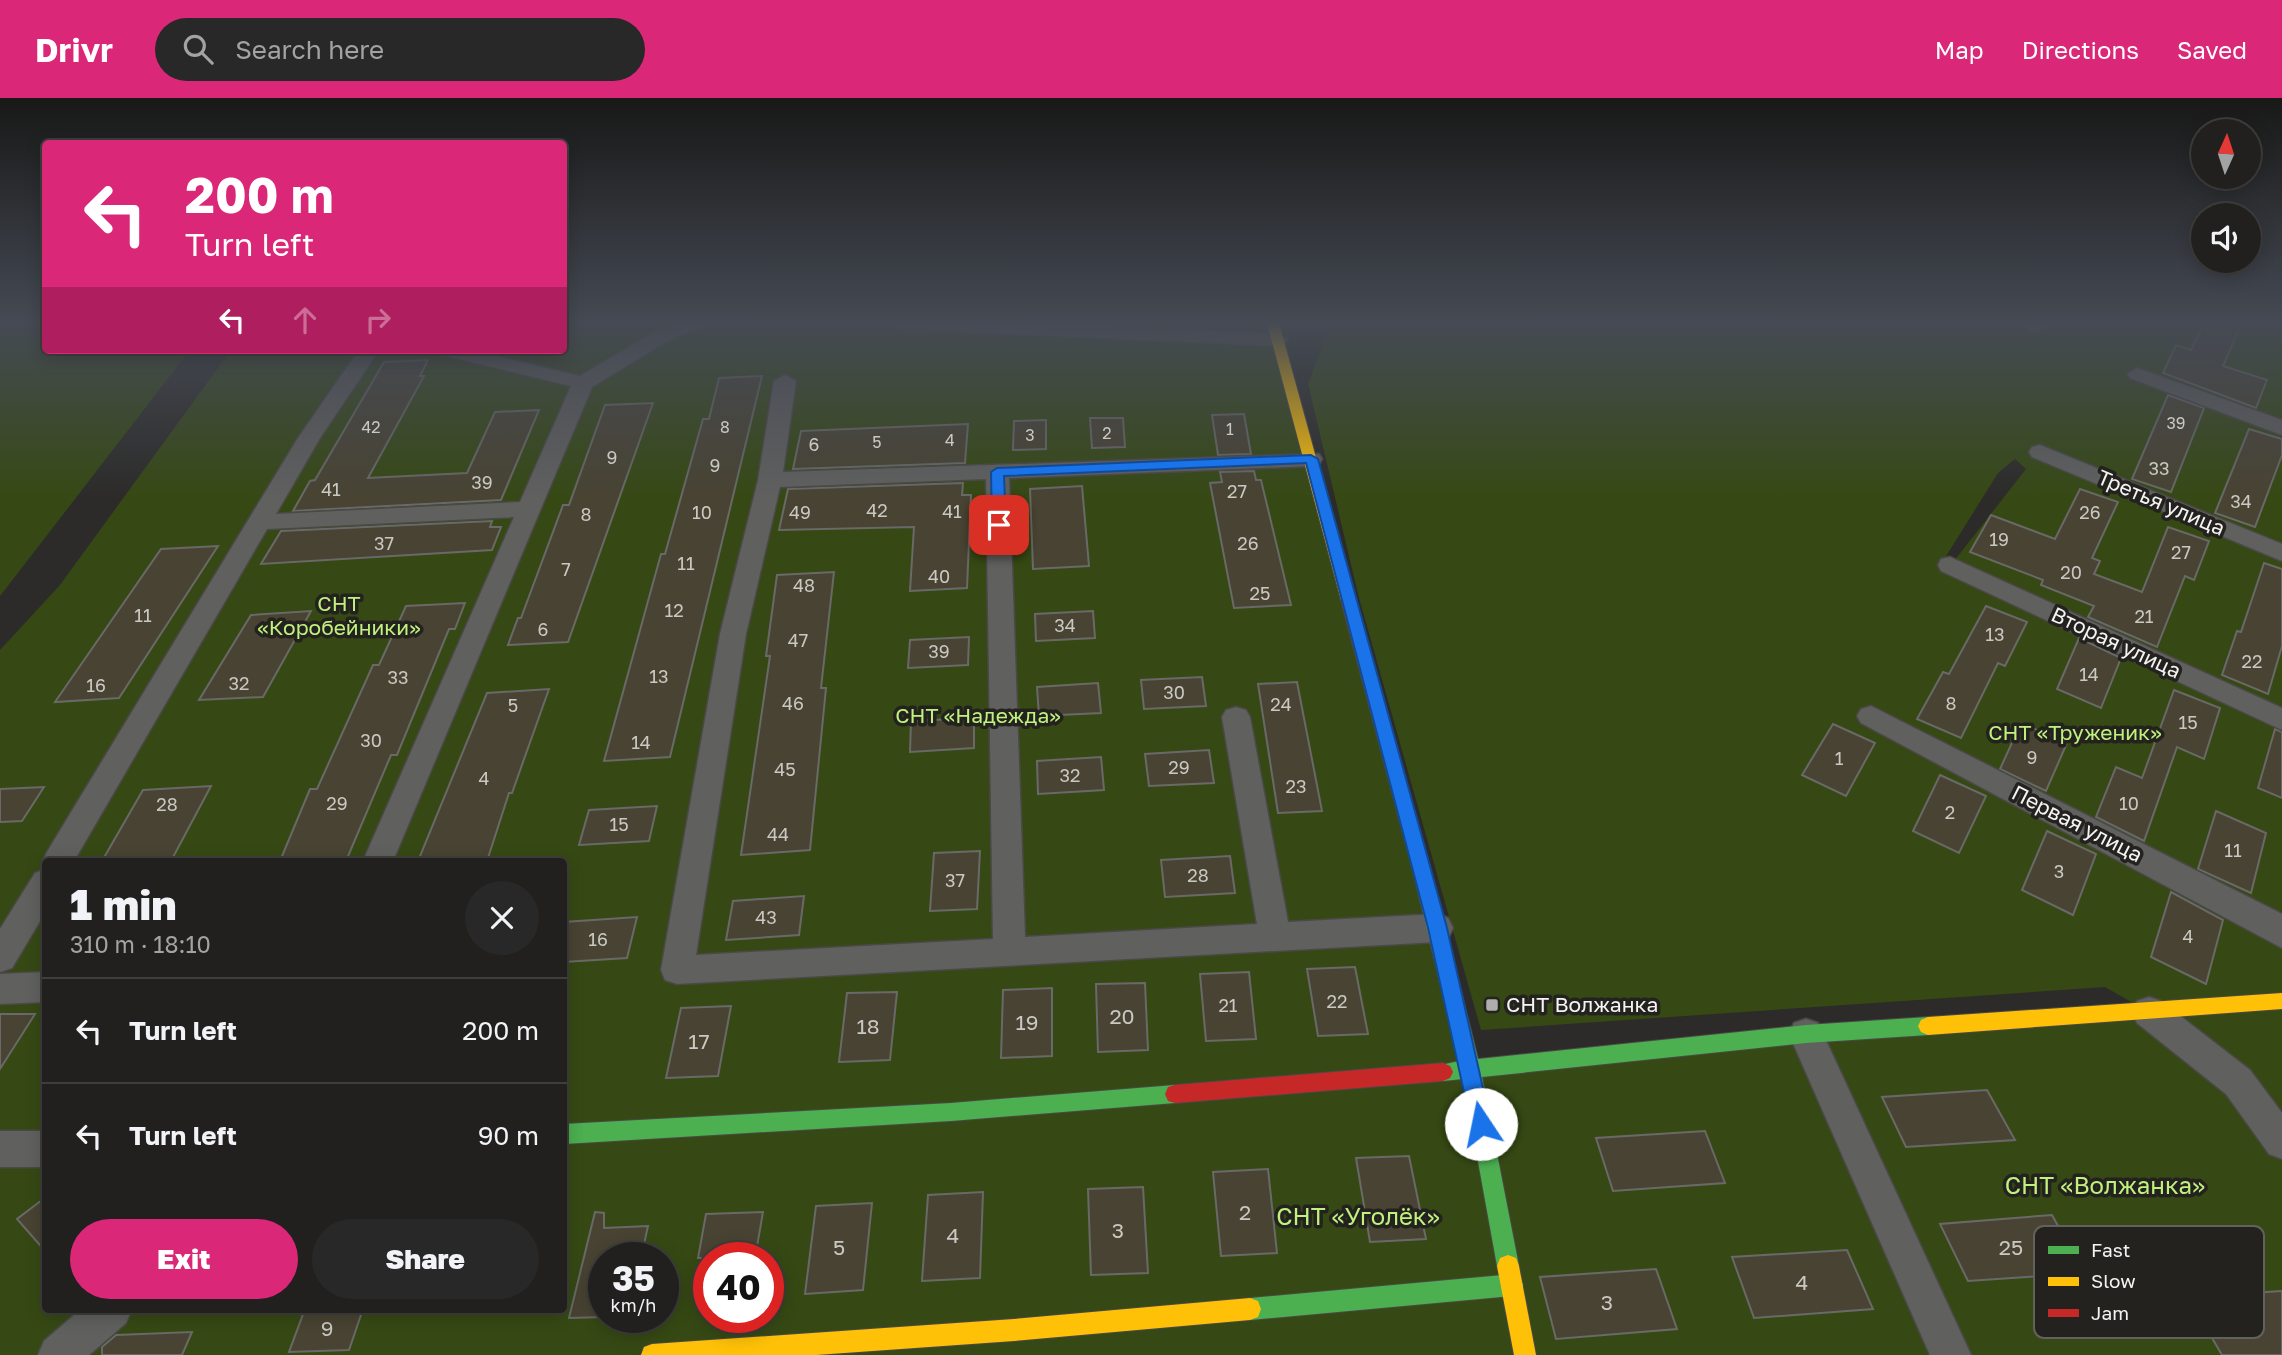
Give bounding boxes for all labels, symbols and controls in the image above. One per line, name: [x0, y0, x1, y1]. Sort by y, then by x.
search box: [155, 18, 645, 81]
text: Drivr: [35, 30, 113, 69]
icon: search: [179, 30, 217, 68]
text: Search here: [235, 34, 384, 65]
text: Map: [1935, 35, 1984, 64]
text: Directions: [2022, 35, 2139, 64]
text: Saved: [2177, 35, 2247, 64]
north arrow: [2191, 119, 2261, 189]
map controls: [2191, 119, 2261, 273]
text: 200 m: [185, 165, 334, 224]
icon: left: [70, 168, 161, 259]
button: sound: [2191, 203, 2261, 273]
text: Turn left: [185, 225, 314, 263]
icon: left: [213, 301, 251, 339]
icon: ahead: [286, 301, 324, 339]
icon: right: [359, 301, 397, 339]
house number: 39: [2166, 413, 2186, 433]
house number: 42: [361, 417, 381, 437]
house number: 8: [720, 417, 730, 437]
house number: 1: [1226, 419, 1234, 439]
house number: 2: [1102, 423, 1112, 443]
house number: 3: [1025, 425, 1035, 445]
house number: 4: [945, 430, 955, 450]
house number: 5: [872, 432, 882, 452]
house number: 6: [809, 433, 819, 455]
house number: 9: [607, 446, 617, 468]
house number: 9: [710, 454, 720, 476]
house number: 33: [2148, 457, 2170, 479]
street label: Третья улица: [2094, 464, 2229, 541]
house number: 39: [471, 471, 493, 493]
house number: 41: [321, 478, 341, 500]
house number: 27: [1227, 480, 1247, 502]
house number: 34: [2230, 490, 2252, 512]
pin: [969, 495, 1029, 555]
house number: 42: [866, 499, 888, 521]
house number: 41: [942, 500, 962, 522]
house number: 10: [692, 501, 712, 523]
house number: 49: [789, 501, 811, 523]
house number: 26: [2079, 501, 2101, 523]
house number: 8: [581, 503, 591, 525]
icon: arrive: [980, 506, 1018, 544]
house number: 19: [1989, 528, 2009, 550]
house number: 37: [374, 532, 394, 554]
house number: 26: [1237, 532, 1259, 554]
house number: 27: [2171, 541, 2191, 563]
house number: 11: [677, 552, 695, 574]
house number: 7: [561, 558, 571, 580]
house number: 20: [2060, 561, 2082, 583]
house number: 40: [928, 565, 950, 587]
house number: 48: [793, 574, 815, 596]
house number: 25: [1250, 582, 1270, 604]
park label: СНТ «Коробейники»: [257, 590, 421, 640]
house number: 12: [664, 599, 684, 621]
street label: Вторая улица: [2047, 601, 2185, 683]
house number: 11: [134, 604, 152, 626]
house number: 21: [2134, 605, 2154, 627]
house number: 34: [1054, 614, 1076, 636]
house number: 6: [538, 618, 548, 640]
house number: 13: [1985, 623, 2005, 645]
house number: 47: [788, 629, 808, 651]
house number: 39: [928, 640, 950, 662]
house number: 22: [2242, 650, 2262, 672]
house number: 14: [2079, 663, 2099, 685]
house number: 13: [649, 665, 669, 687]
house number: 33: [387, 666, 409, 688]
house number: 32: [229, 672, 249, 694]
house number: 16: [86, 674, 106, 696]
house number: 30: [1163, 681, 1185, 703]
house number: 46: [782, 692, 804, 714]
house number: 8: [1946, 692, 1956, 714]
house number: 24: [1270, 693, 1292, 715]
house number: 5: [508, 694, 518, 716]
park label: СНТ «Надежда»: [895, 702, 1061, 728]
house number: 15: [2178, 711, 2198, 733]
park label: СНТ «Труженик»: [1988, 719, 2162, 745]
house number: 30: [360, 729, 382, 751]
house number: 14: [631, 731, 651, 753]
house number: 9: [2027, 746, 2037, 768]
house number: 1: [1835, 747, 1844, 769]
house number: 29: [1168, 756, 1190, 778]
house number: 45: [774, 758, 796, 780]
house number: 32: [1060, 764, 1080, 786]
house number: 4: [479, 767, 490, 789]
house number: 23: [1286, 775, 1306, 797]
street label: Первая улица: [2008, 779, 2147, 867]
house number: 29: [326, 792, 348, 814]
house number: 10: [2119, 792, 2139, 814]
house number: 28: [156, 793, 178, 815]
house number: 2: [1945, 801, 1955, 823]
house number: 15: [609, 813, 629, 835]
house number: 44: [767, 823, 789, 845]
house number: 11: [2224, 839, 2242, 861]
house number: 3: [2054, 860, 2064, 882]
house number: 28: [1187, 864, 1209, 886]
house number: 37: [945, 869, 965, 891]
text: 1 min: [70, 879, 177, 929]
button: close: [465, 881, 539, 955]
house number: 43: [755, 906, 777, 928]
house number: 4: [2183, 925, 2194, 947]
house number: 16: [588, 928, 608, 950]
text: 310 m · 18:10: [70, 930, 211, 958]
house number: 22: [1327, 990, 1347, 1012]
place label: СНТ Волжанка: [1506, 991, 1658, 1017]
house number: 21: [1218, 994, 1238, 1016]
marker: СНТ Волжанка: [1484, 997, 1500, 1013]
house number: 20: [1109, 1003, 1135, 1029]
house number: 19: [1016, 1009, 1038, 1035]
icon: left: [70, 1012, 108, 1050]
house number: 18: [857, 1013, 880, 1039]
text: Turn left: [129, 1015, 237, 1046]
text: 200 m: [462, 1015, 539, 1046]
house number: 17: [688, 1028, 710, 1054]
position arrow: [1444, 1087, 1518, 1161]
icon: left: [70, 1117, 108, 1155]
text: Turn left: [129, 1120, 237, 1151]
text: 90 m: [478, 1120, 539, 1151]
park label: СНТ «Волжанка»: [2005, 1170, 2205, 1199]
house number: 2: [1239, 1199, 1251, 1225]
park label: СНТ «Уголёк»: [1276, 1201, 1440, 1230]
house number: 3: [1112, 1217, 1124, 1243]
button: Exit: [70, 1219, 298, 1299]
button: Share: [312, 1219, 539, 1299]
house number: 4: [947, 1222, 959, 1248]
legend: [2034, 1226, 2264, 1338]
house number: 5: [833, 1234, 845, 1260]
house number: 25: [1999, 1234, 2023, 1260]
text: Fast: [2091, 1238, 2130, 1261]
speed limit sign: 40: [693, 1242, 784, 1333]
text: 35: [612, 1257, 655, 1299]
house number: 4: [1796, 1269, 1808, 1295]
text: Slow: [2091, 1269, 2136, 1292]
house number: 3: [1601, 1289, 1613, 1315]
text: km/h: [611, 1294, 656, 1316]
text: Jam: [2091, 1301, 2129, 1324]
house number: 9: [321, 1315, 333, 1341]

